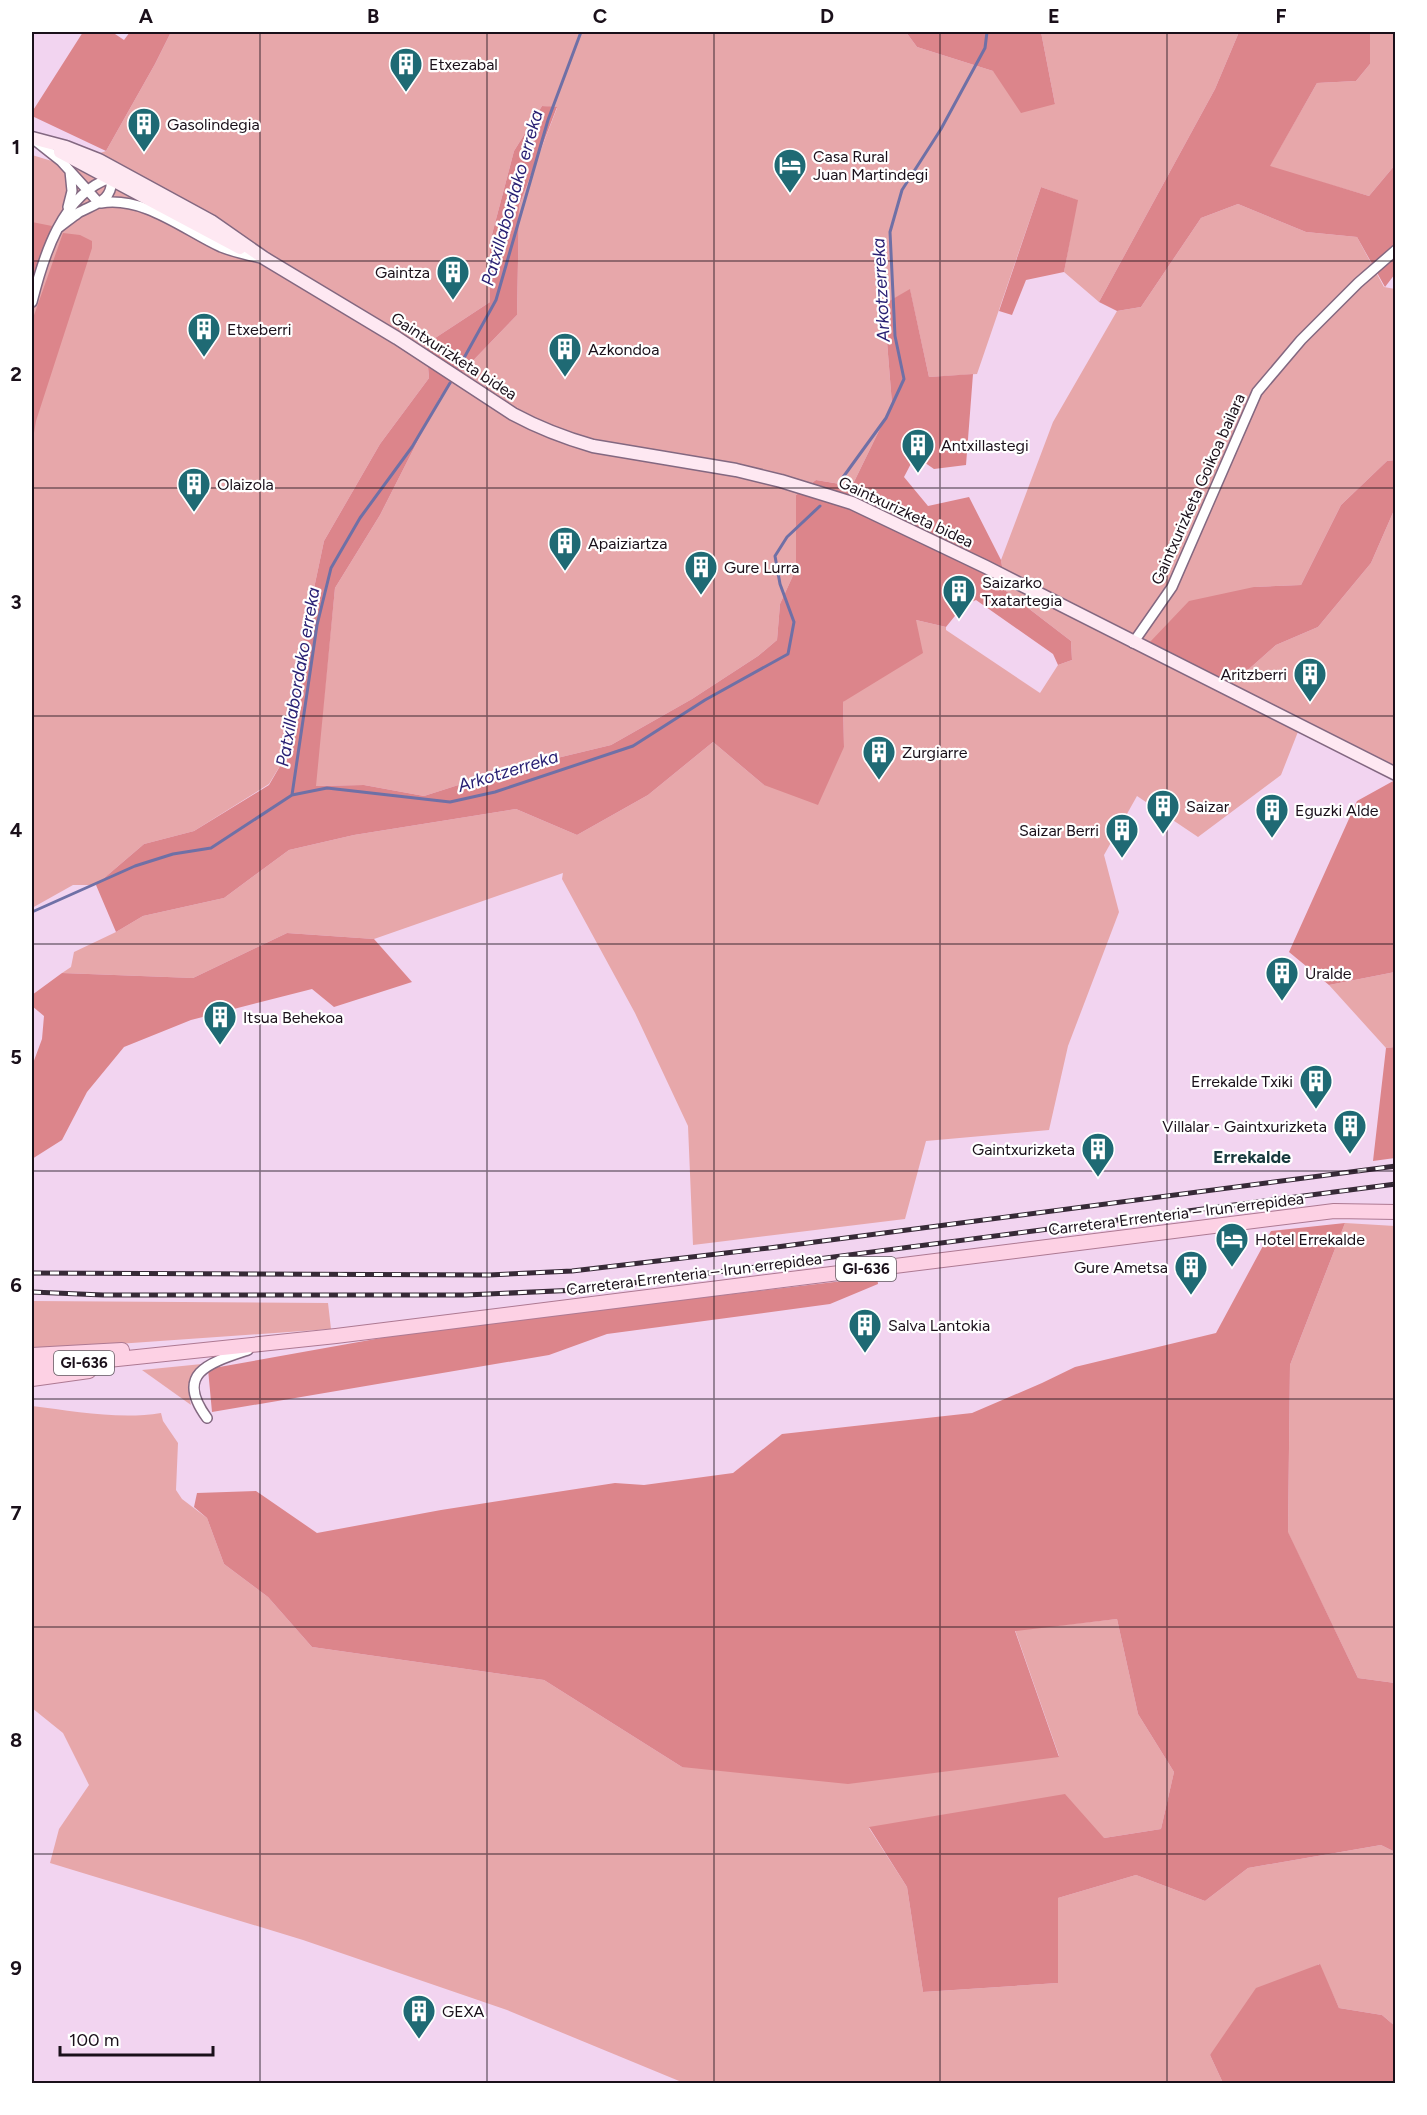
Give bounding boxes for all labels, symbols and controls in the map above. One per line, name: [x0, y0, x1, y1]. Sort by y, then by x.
text: A: [139, 4, 154, 28]
text: B: [367, 4, 379, 28]
text: C: [593, 4, 607, 28]
text: D: [820, 4, 834, 28]
text: E: [1048, 4, 1060, 28]
text: F: [1275, 4, 1287, 28]
building icon: Etxezabal: [388, 46, 424, 93]
place label: Etxezabal: [429, 55, 498, 74]
building icon: Gasolindegia: [126, 106, 162, 153]
water label: Patxillabordako erreka: [476, 107, 548, 288]
place label: Gasolindegia: [167, 115, 260, 134]
text: 1: [12, 135, 20, 159]
hotel icon: Casa Rural Juan Martindegi: [772, 147, 808, 194]
place label: Casa Rural Juan Martindegi: [813, 147, 928, 184]
water label: Arkotzerreka: [867, 237, 895, 344]
building icon: Gaintza: [435, 254, 471, 301]
place label: Gaintza: [375, 263, 430, 282]
street label: Gaintxurizketa bidea: [387, 308, 521, 404]
building icon: Etxeberri: [186, 311, 222, 358]
place label: Etxeberri: [227, 320, 291, 339]
building icon: Azkondoa: [547, 331, 583, 378]
place label: Azkondoa: [588, 340, 659, 359]
text: 2: [10, 362, 22, 386]
street label: Gaintxurizketa Goikoa bailara: [1147, 390, 1249, 588]
building icon: Antxillastegi: [900, 427, 936, 474]
place label: Antxillastegi: [941, 436, 1029, 455]
building icon: Olaizola: [176, 466, 212, 513]
street label: Gaintxurizketa bidea: [836, 472, 976, 552]
place label: Olaizola: [217, 475, 274, 494]
building icon: Apaiziartza: [547, 525, 583, 572]
place label: Apaiziartza: [588, 534, 667, 553]
building icon: Gure Lurra: [683, 549, 719, 596]
place label: Gure Lurra: [724, 558, 799, 577]
building icon: Saizarko Txatartegia: [941, 573, 977, 620]
place label: Saizarko Txatartegia: [982, 573, 1062, 610]
water label: Patxillabordako erreka: [271, 585, 325, 768]
text: 3: [10, 590, 22, 614]
building icon: Aritzberri: [1292, 656, 1328, 703]
place label: Aritzberri: [1221, 665, 1287, 684]
building icon: Zurgiarre: [861, 734, 897, 781]
place label: Zurgiarre: [902, 743, 968, 762]
water label: Arkotzerreka: [454, 745, 561, 797]
building icon: Saizar: [1145, 788, 1181, 835]
building icon: Eguzki Alde: [1254, 792, 1290, 839]
place label: Saizar: [1186, 797, 1230, 816]
place label: Eguzki Alde: [1295, 801, 1379, 820]
building icon: Saizar Berri: [1104, 812, 1140, 859]
text: 4: [10, 818, 23, 842]
place label: Saizar Berri: [1019, 821, 1099, 840]
building icon: Uralde: [1264, 955, 1300, 1002]
place label: Uralde: [1305, 964, 1352, 983]
building icon: Itsua Behekoa: [202, 999, 238, 1046]
place label: Itsua Behekoa: [243, 1008, 343, 1027]
text: 5: [10, 1045, 22, 1069]
building icon: Errekalde Txiki: [1298, 1063, 1334, 1110]
place label: Errekalde Txiki: [1191, 1072, 1293, 1091]
building icon: Villalar - Gaintxurizketa: [1332, 1108, 1368, 1155]
place label: Villalar - Gaintxurizketa: [1162, 1117, 1327, 1136]
building icon: Gaintxurizketa: [1080, 1131, 1116, 1178]
place label: Gaintxurizketa: [972, 1140, 1075, 1159]
district label: Errekalde: [1213, 1146, 1291, 1168]
street label: Carretera Errenteria – Irun errepidea: [1047, 1189, 1305, 1239]
hotel icon: Hotel Errekalde: [1214, 1221, 1250, 1268]
place label: Hotel Errekalde: [1255, 1230, 1365, 1249]
street label: Carretera Errenteria – Irun errepidea: [565, 1249, 823, 1299]
building icon: Gure Ametsa: [1173, 1249, 1209, 1296]
road number: GI-636: [836, 1257, 896, 1281]
place label: Gure Ametsa: [1074, 1258, 1168, 1277]
text: 6: [10, 1273, 22, 1297]
building icon: Salva Lantokia: [847, 1307, 883, 1354]
place label: Salva Lantokia: [888, 1316, 990, 1335]
road number: GI-636: [54, 1351, 114, 1375]
text: 7: [10, 1501, 22, 1525]
text: 8: [10, 1728, 22, 1752]
text: 9: [10, 1956, 22, 1980]
building icon: GEXA: [401, 1993, 437, 2040]
place label: GEXA: [442, 2002, 484, 2021]
scale bar: [60, 2019, 213, 2057]
text: 100 m: [69, 2029, 119, 2051]

